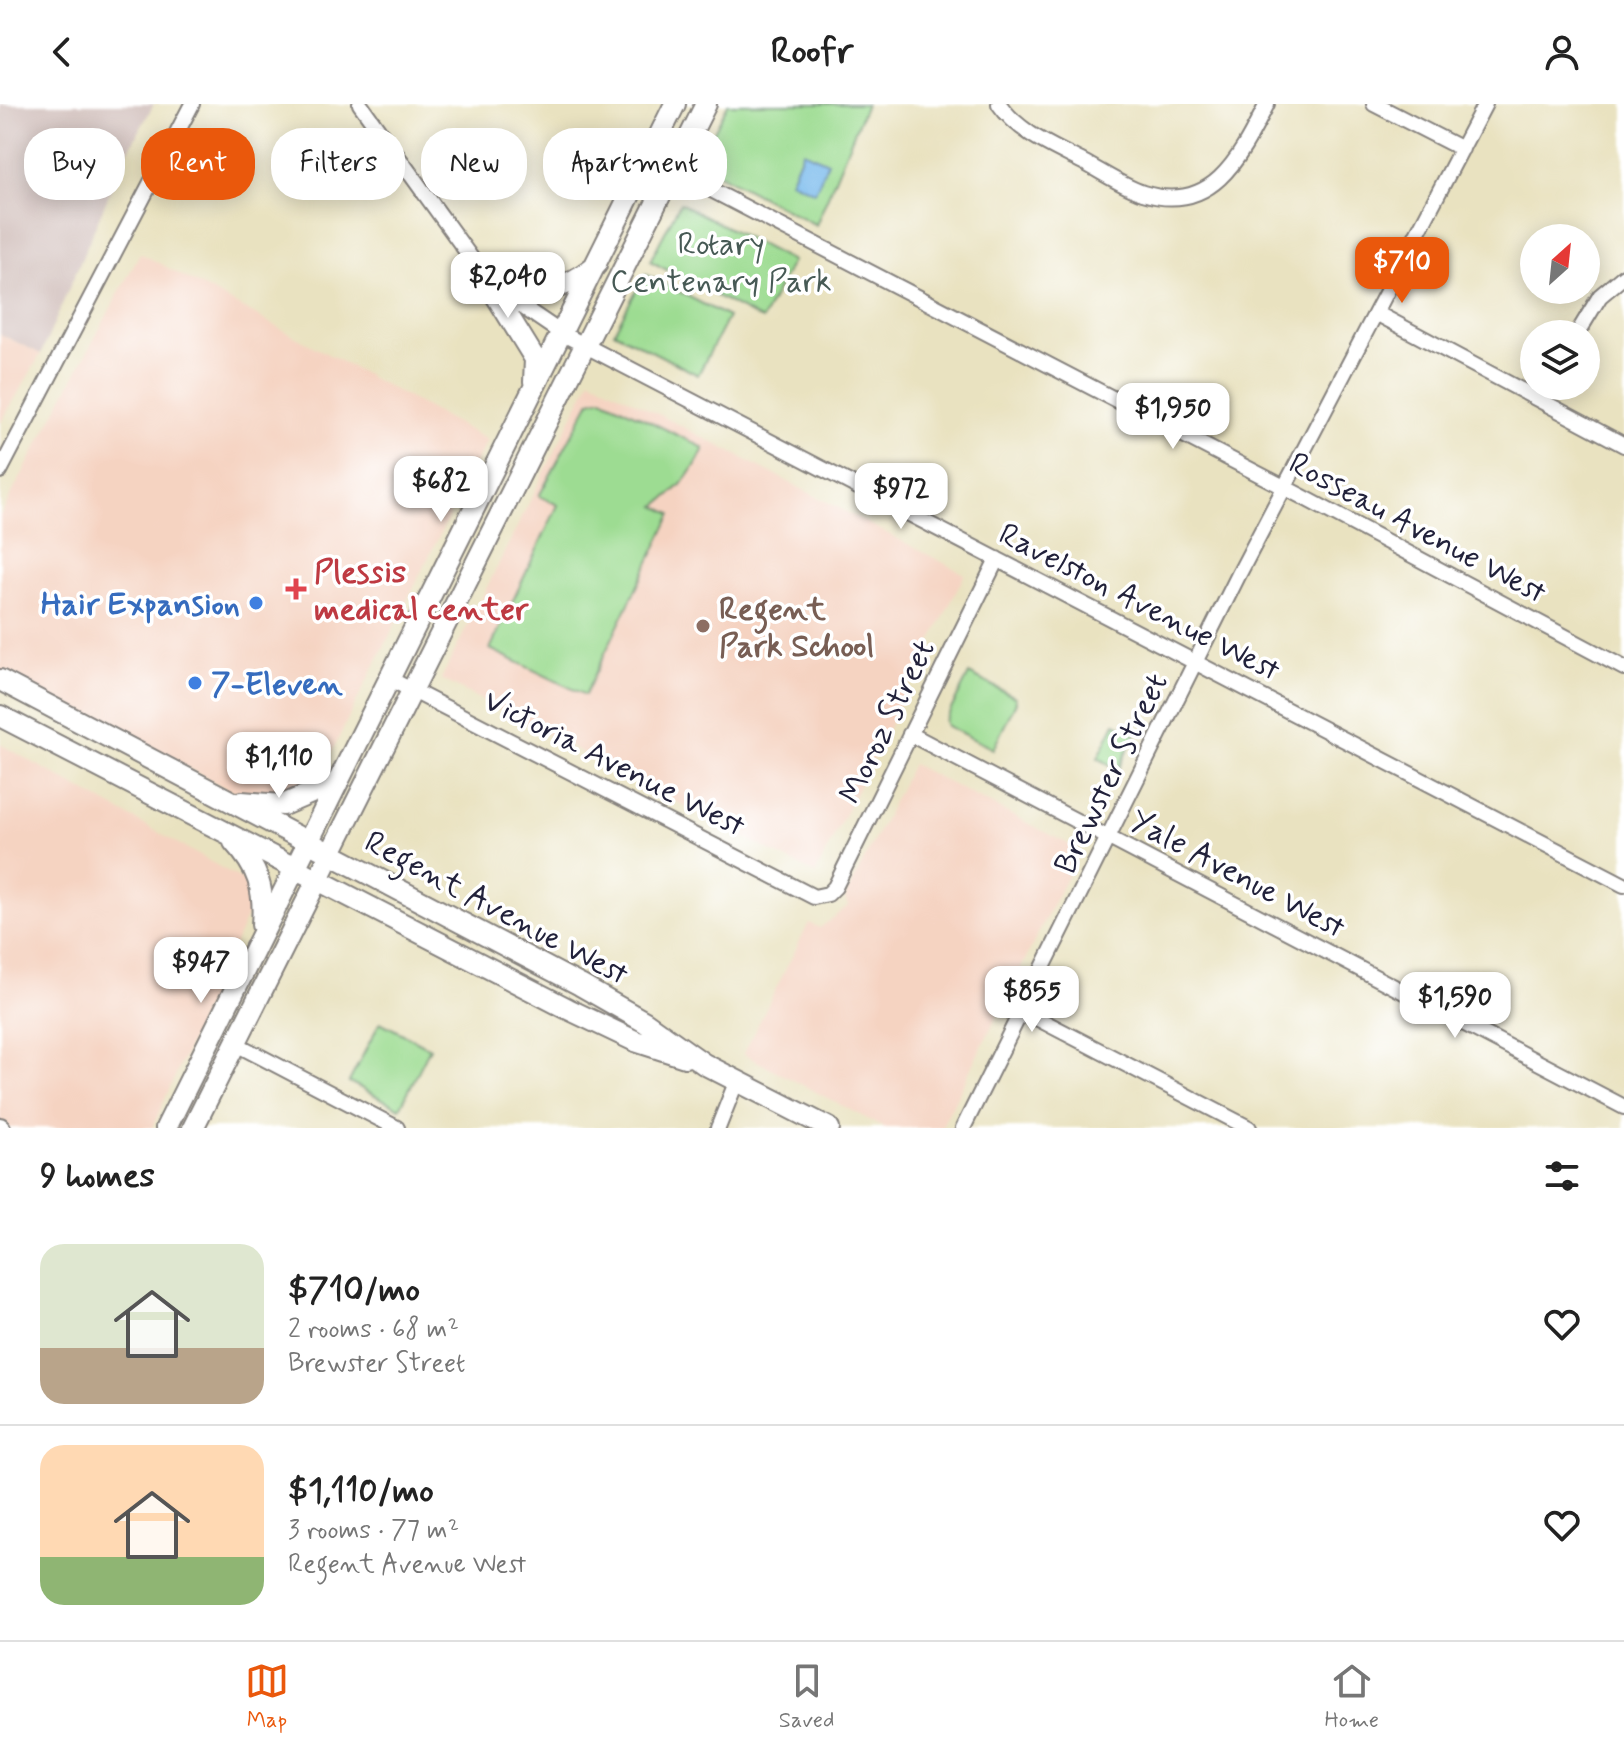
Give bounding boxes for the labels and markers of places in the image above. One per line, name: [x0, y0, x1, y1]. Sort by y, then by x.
pin: $710: [1355, 237, 1449, 305]
pin: $2,040: [443, 252, 573, 320]
pin: $1,950: [1108, 383, 1238, 451]
pin: $682: [394, 456, 488, 524]
pin: $972: [854, 463, 948, 531]
place label: Plessis medical center: [314, 552, 529, 631]
marker: Plessis medical center: [285, 578, 307, 600]
place label: Hair Expansion: [41, 584, 240, 626]
place label: Regent Park School: [719, 589, 874, 668]
marker: Hair Expansion: [247, 594, 265, 612]
marker: Regent Park School: [694, 617, 712, 635]
place label: 7-Eleven: [211, 664, 343, 706]
marker: 7-Eleven: [186, 674, 204, 692]
pin: $1,110: [214, 732, 344, 800]
pin: $947: [154, 937, 248, 1005]
pin: $855: [985, 966, 1079, 1034]
pin: $1,590: [1390, 972, 1520, 1040]

